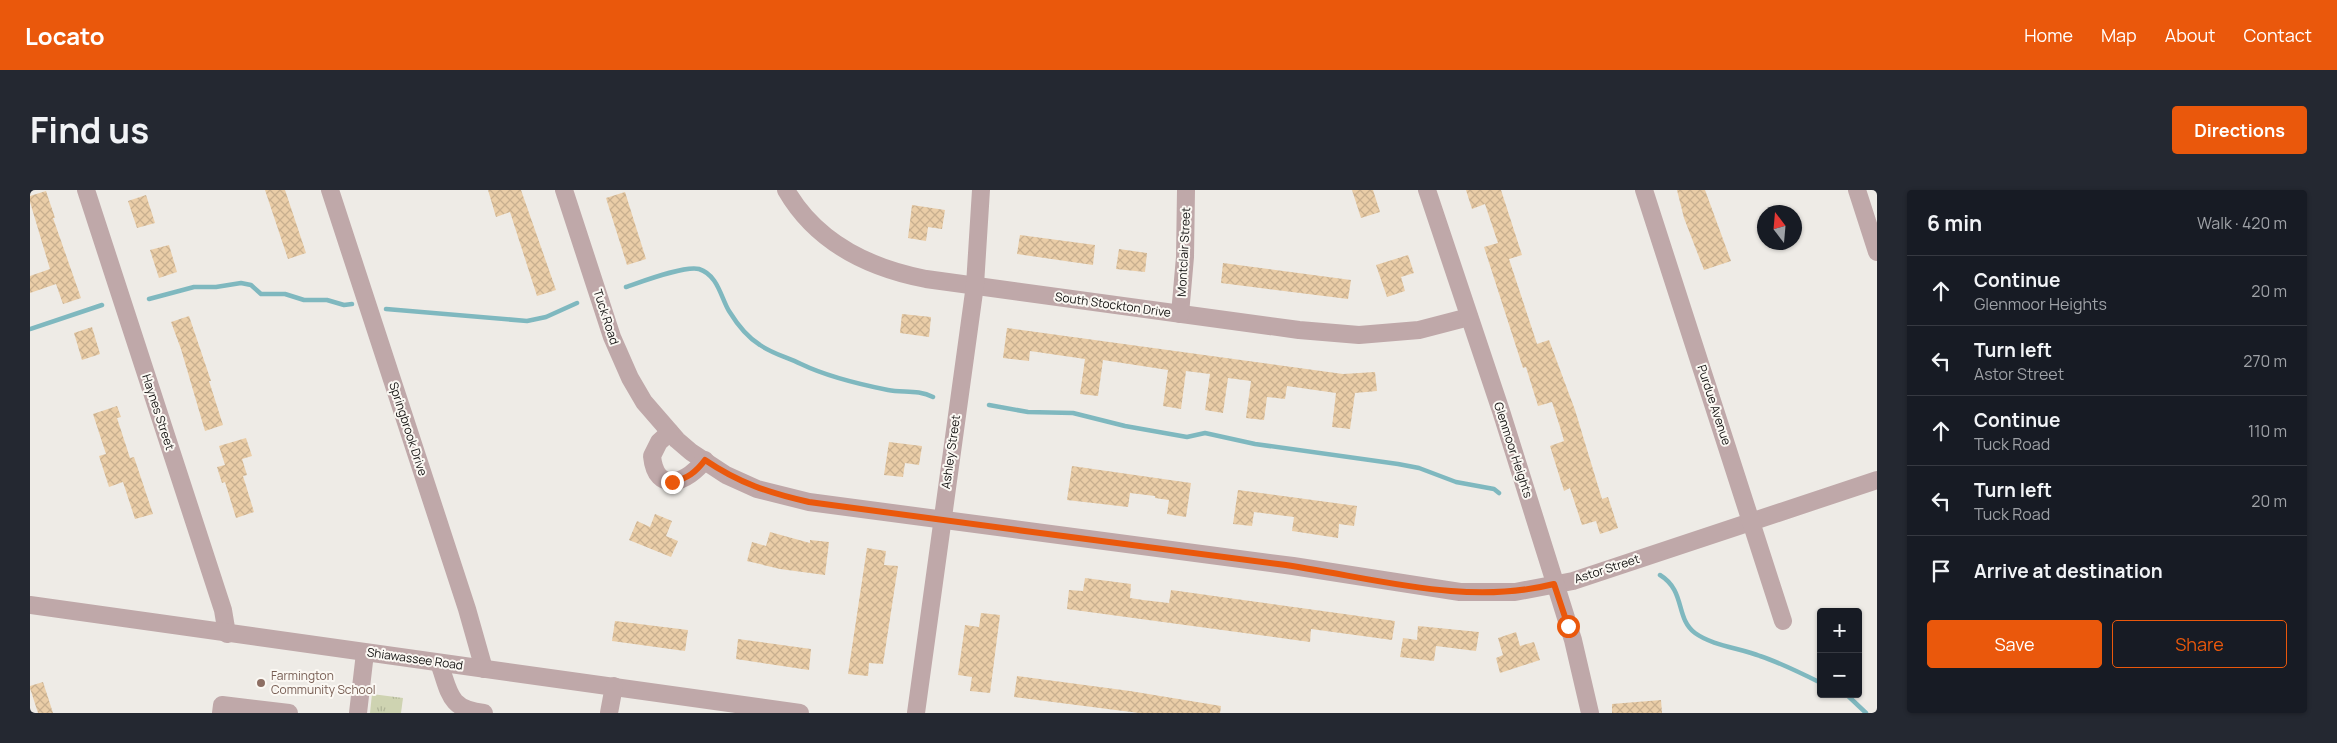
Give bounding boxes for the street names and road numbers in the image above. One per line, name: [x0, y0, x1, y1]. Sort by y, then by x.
street label: Montclair Street: [1173, 207, 1194, 297]
street label: Tuck Road: [590, 287, 623, 347]
street label: South Stockton Drive: [1054, 288, 1172, 321]
street label: Purdue Avenue: [1694, 363, 1735, 447]
street label: Haynes Street: [138, 372, 179, 452]
street label: Springbrook Drive: [385, 380, 432, 478]
street label: Glenmoor Heights: [1490, 400, 1537, 500]
street label: Ashley Street: [937, 414, 964, 490]
street label: Astor Street: [1572, 550, 1642, 587]
street label: Shiawassee Road: [366, 643, 464, 674]

